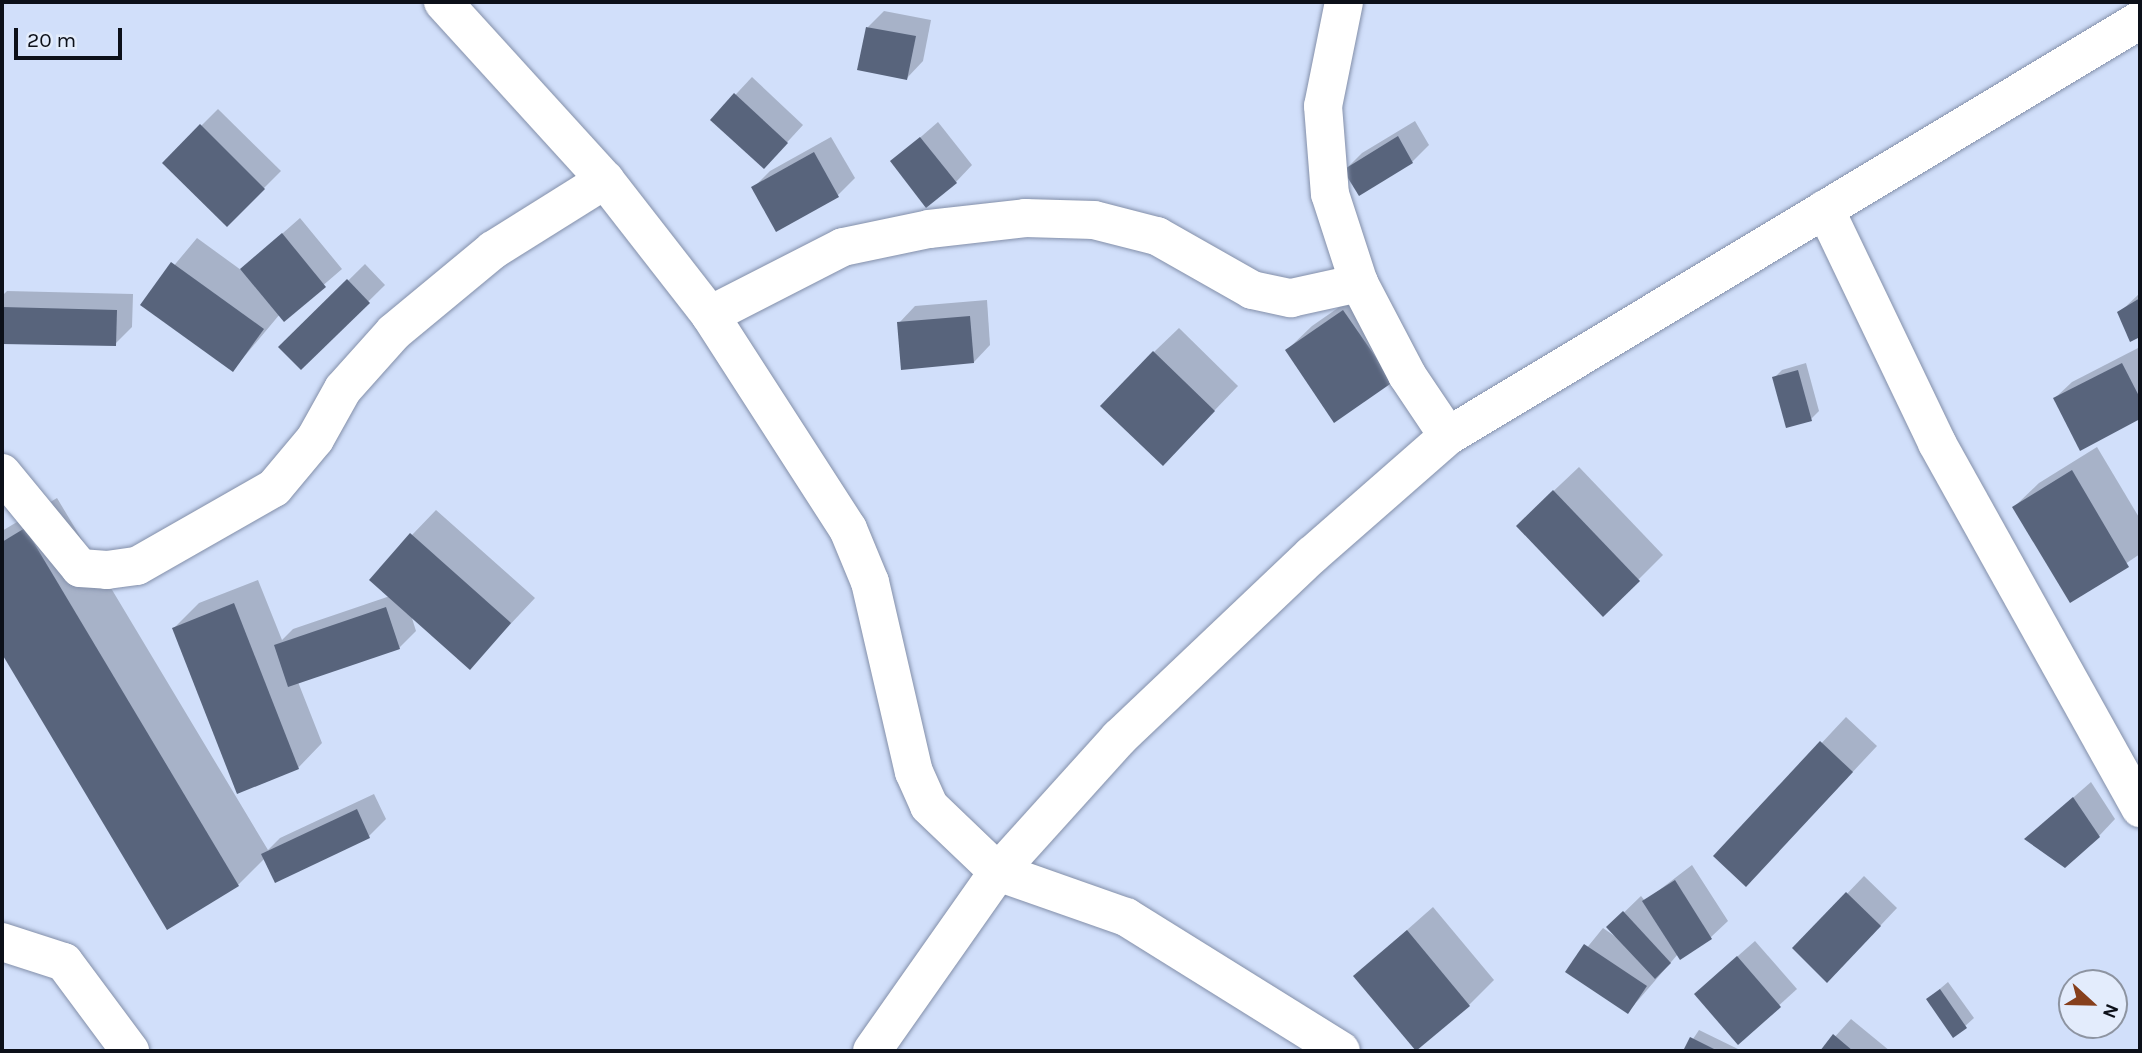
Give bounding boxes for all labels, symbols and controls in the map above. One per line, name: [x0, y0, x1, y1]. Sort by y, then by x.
scale bar: [18, 14, 126, 58]
text: 20 m: [27, 28, 76, 52]
north arrow: [2058, 969, 2128, 1039]
text: N: [2098, 1001, 2123, 1022]

